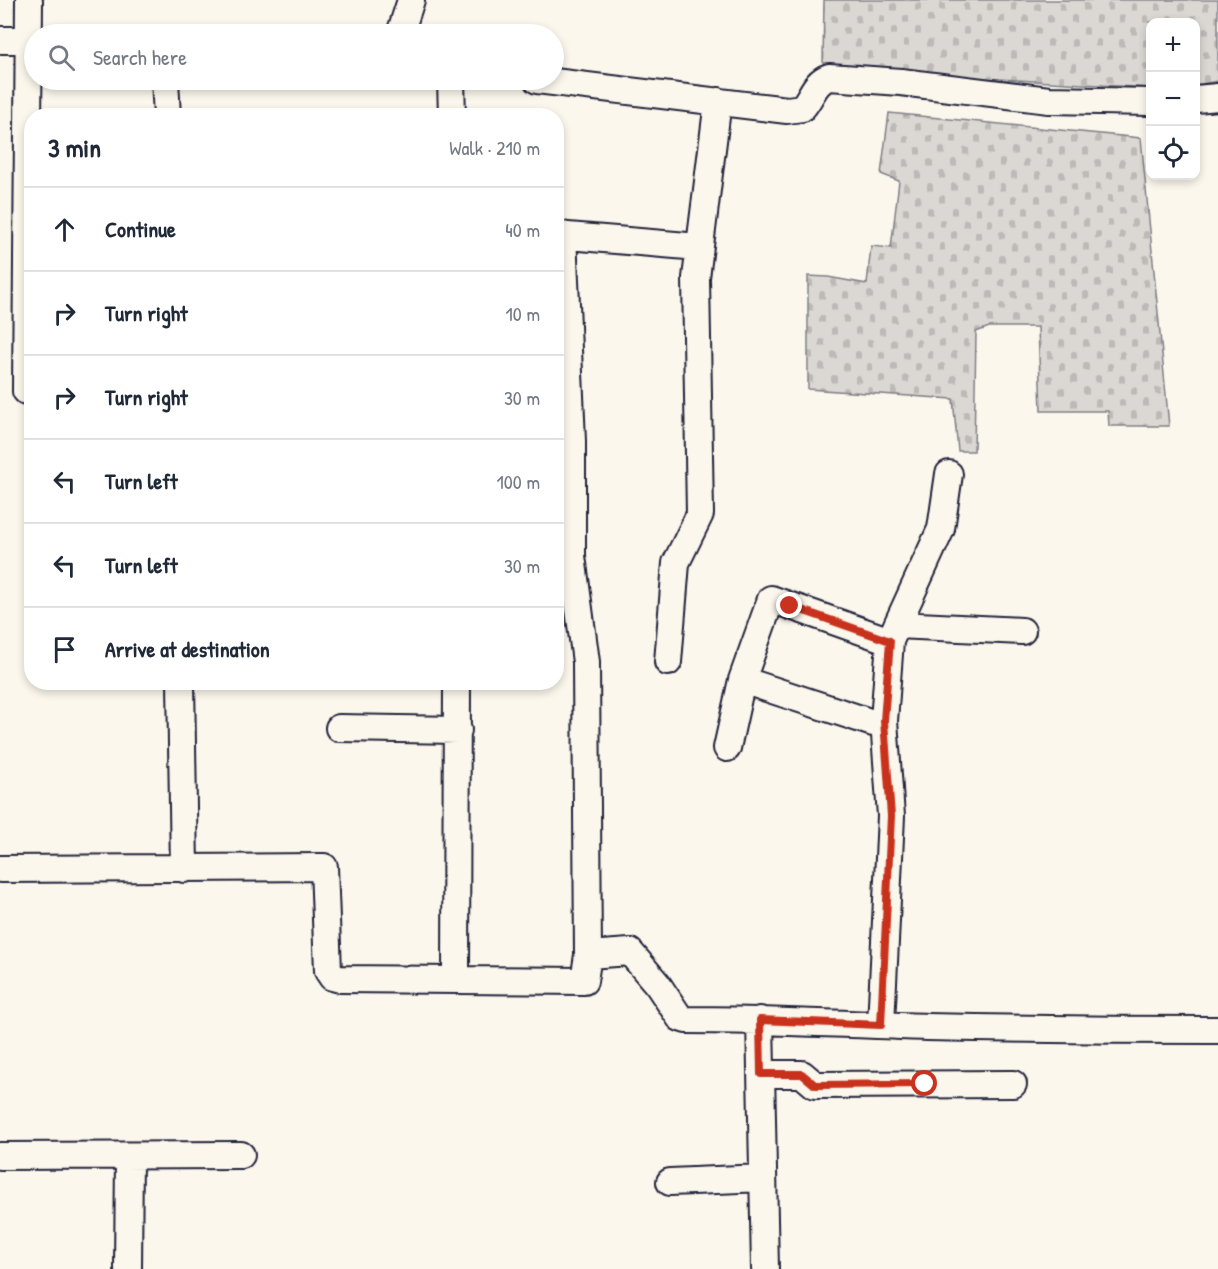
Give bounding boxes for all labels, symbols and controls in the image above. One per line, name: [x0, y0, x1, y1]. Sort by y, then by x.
map controls: [1146, 18, 1200, 180]
button: +: [1146, 18, 1200, 72]
search box: [24, 24, 564, 90]
icon: search: [45, 41, 78, 74]
text: Search here: [93, 42, 187, 72]
button: −: [1146, 72, 1200, 126]
button: locate: [1146, 126, 1200, 180]
text: 3 min: [48, 130, 101, 165]
text: Walk · 210 m: [449, 134, 540, 161]
icon: ahead: [48, 213, 81, 246]
text: Continue: [105, 214, 176, 244]
text: 40 m: [505, 216, 540, 243]
icon: right: [48, 297, 81, 330]
text: Turn right: [105, 298, 188, 328]
text: 10 m: [506, 300, 540, 327]
icon: right: [48, 381, 81, 414]
text: Turn right: [105, 382, 188, 412]
text: 30 m: [504, 384, 540, 411]
icon: left: [48, 465, 81, 498]
text: Turn left: [105, 466, 178, 496]
text: 100 m: [497, 468, 540, 495]
icon: left: [48, 549, 81, 582]
text: Turn left: [105, 550, 178, 580]
text: 30 m: [504, 552, 540, 579]
route end: [776, 592, 802, 618]
icon: arrive: [48, 633, 81, 666]
text: Arrive at destination: [105, 634, 270, 664]
route start: [911, 1070, 937, 1096]

